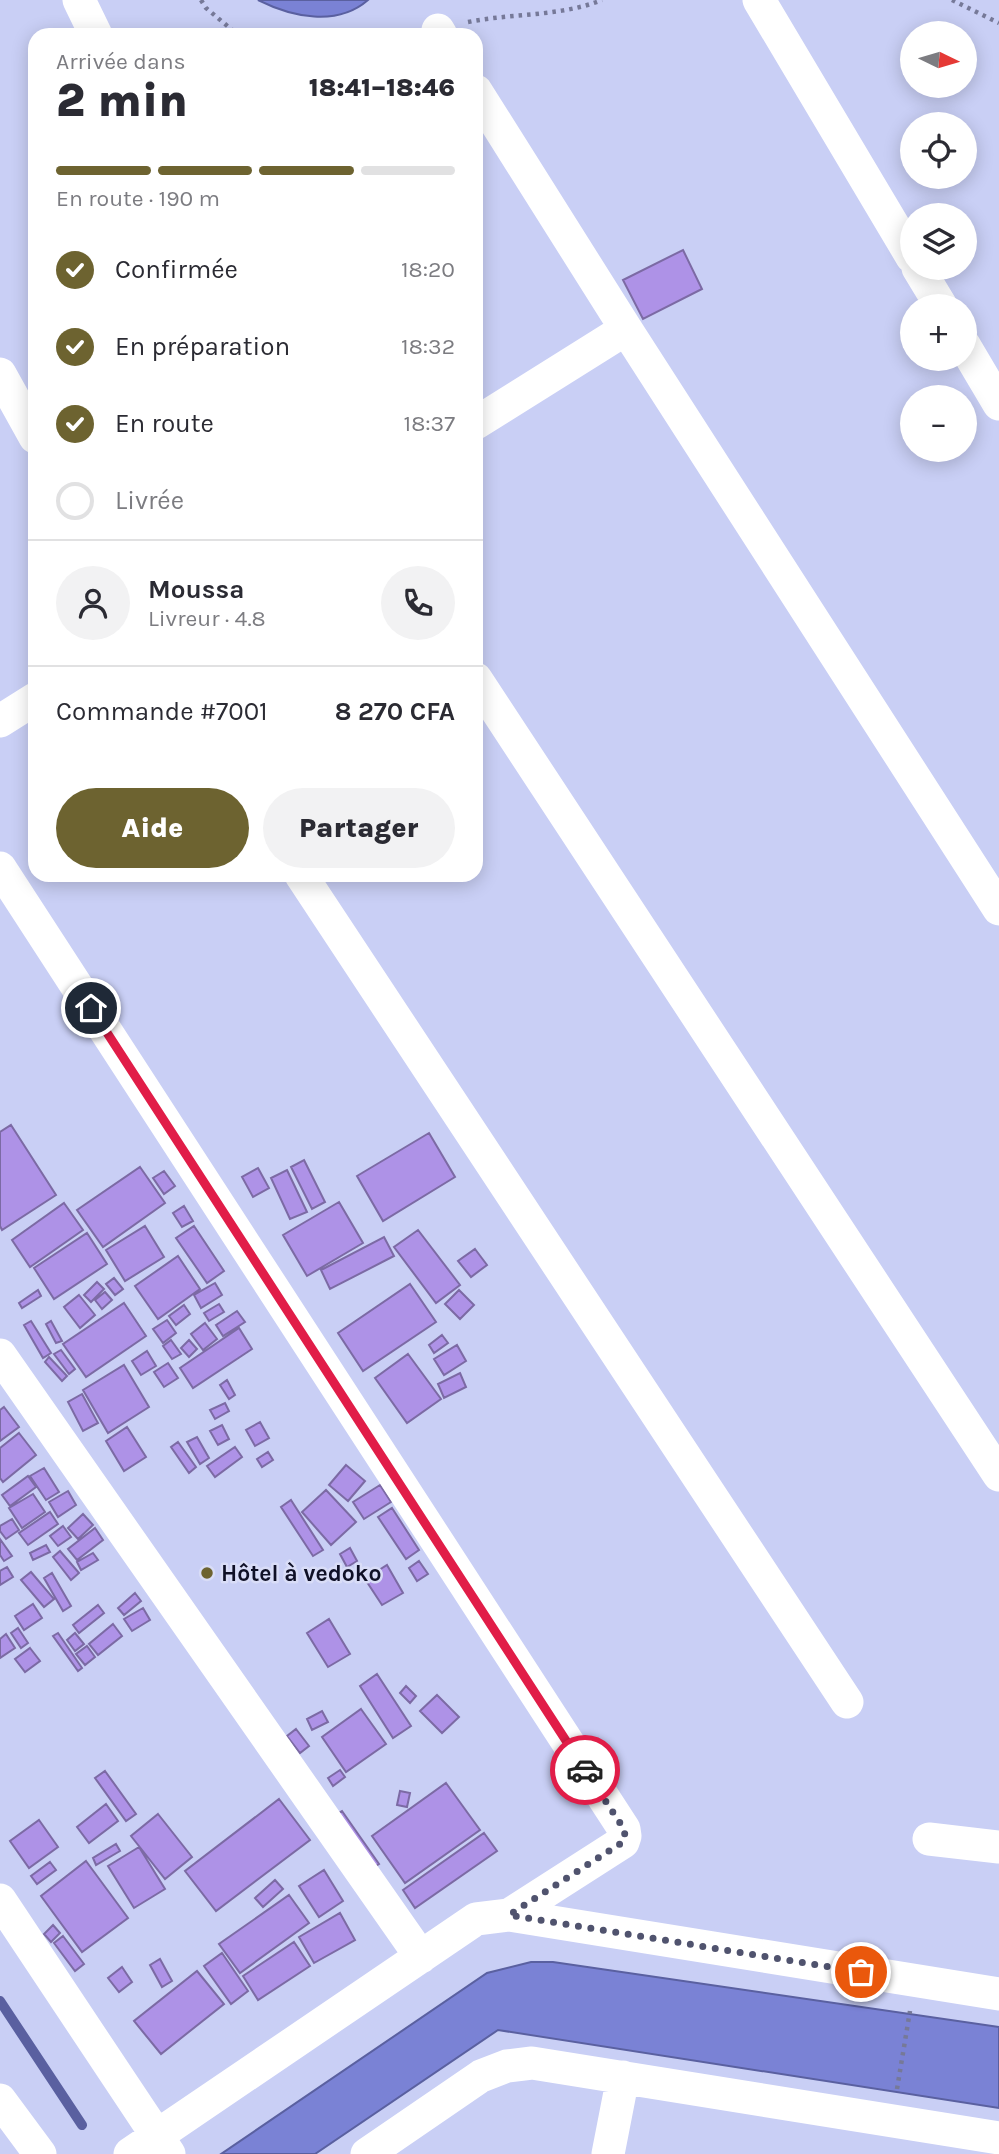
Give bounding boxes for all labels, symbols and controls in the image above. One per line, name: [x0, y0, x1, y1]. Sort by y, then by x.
north arrow: [900, 21, 976, 98]
map controls: [900, 21, 977, 462]
text: Arrivée dans: [56, 48, 186, 75]
text: 18:41–18:46: [309, 72, 455, 103]
text: 2 min: [56, 74, 188, 128]
button: locate: [900, 112, 977, 189]
text: En route · 190 m: [56, 185, 220, 212]
button: layers: [900, 203, 977, 280]
icon: check: [56, 251, 94, 289]
text: Confirmée: [115, 254, 238, 285]
text: 18:20: [401, 256, 455, 283]
button: +: [900, 294, 977, 371]
icon: check: [56, 328, 94, 366]
text: En préparation: [115, 331, 290, 362]
text: 18:32: [401, 333, 455, 360]
button: −: [900, 385, 977, 462]
icon: check: [56, 405, 94, 443]
text: En route: [115, 408, 214, 439]
text: 18:37: [404, 410, 455, 437]
text: Livrée: [115, 485, 184, 516]
button: person: [56, 566, 130, 640]
button: phone: [381, 566, 455, 640]
text: Moussa: [148, 574, 244, 605]
text: Livreur · 4.8: [148, 605, 266, 632]
text: Commande #7001: [56, 696, 268, 727]
text: 8 270 CFA: [335, 696, 455, 727]
button: Aide: [56, 788, 249, 868]
button: Partager: [263, 788, 455, 868]
pin: [61, 978, 121, 1038]
icon: home: [72, 989, 110, 1027]
place label: Hôtel à vedoko: [221, 1560, 382, 1587]
marker: Hôtel à vedoko: [199, 1565, 215, 1581]
courier: [550, 1735, 620, 1805]
icon: car: [566, 1751, 604, 1789]
pin: [831, 1942, 891, 2002]
icon: bag: [842, 1953, 880, 1991]

